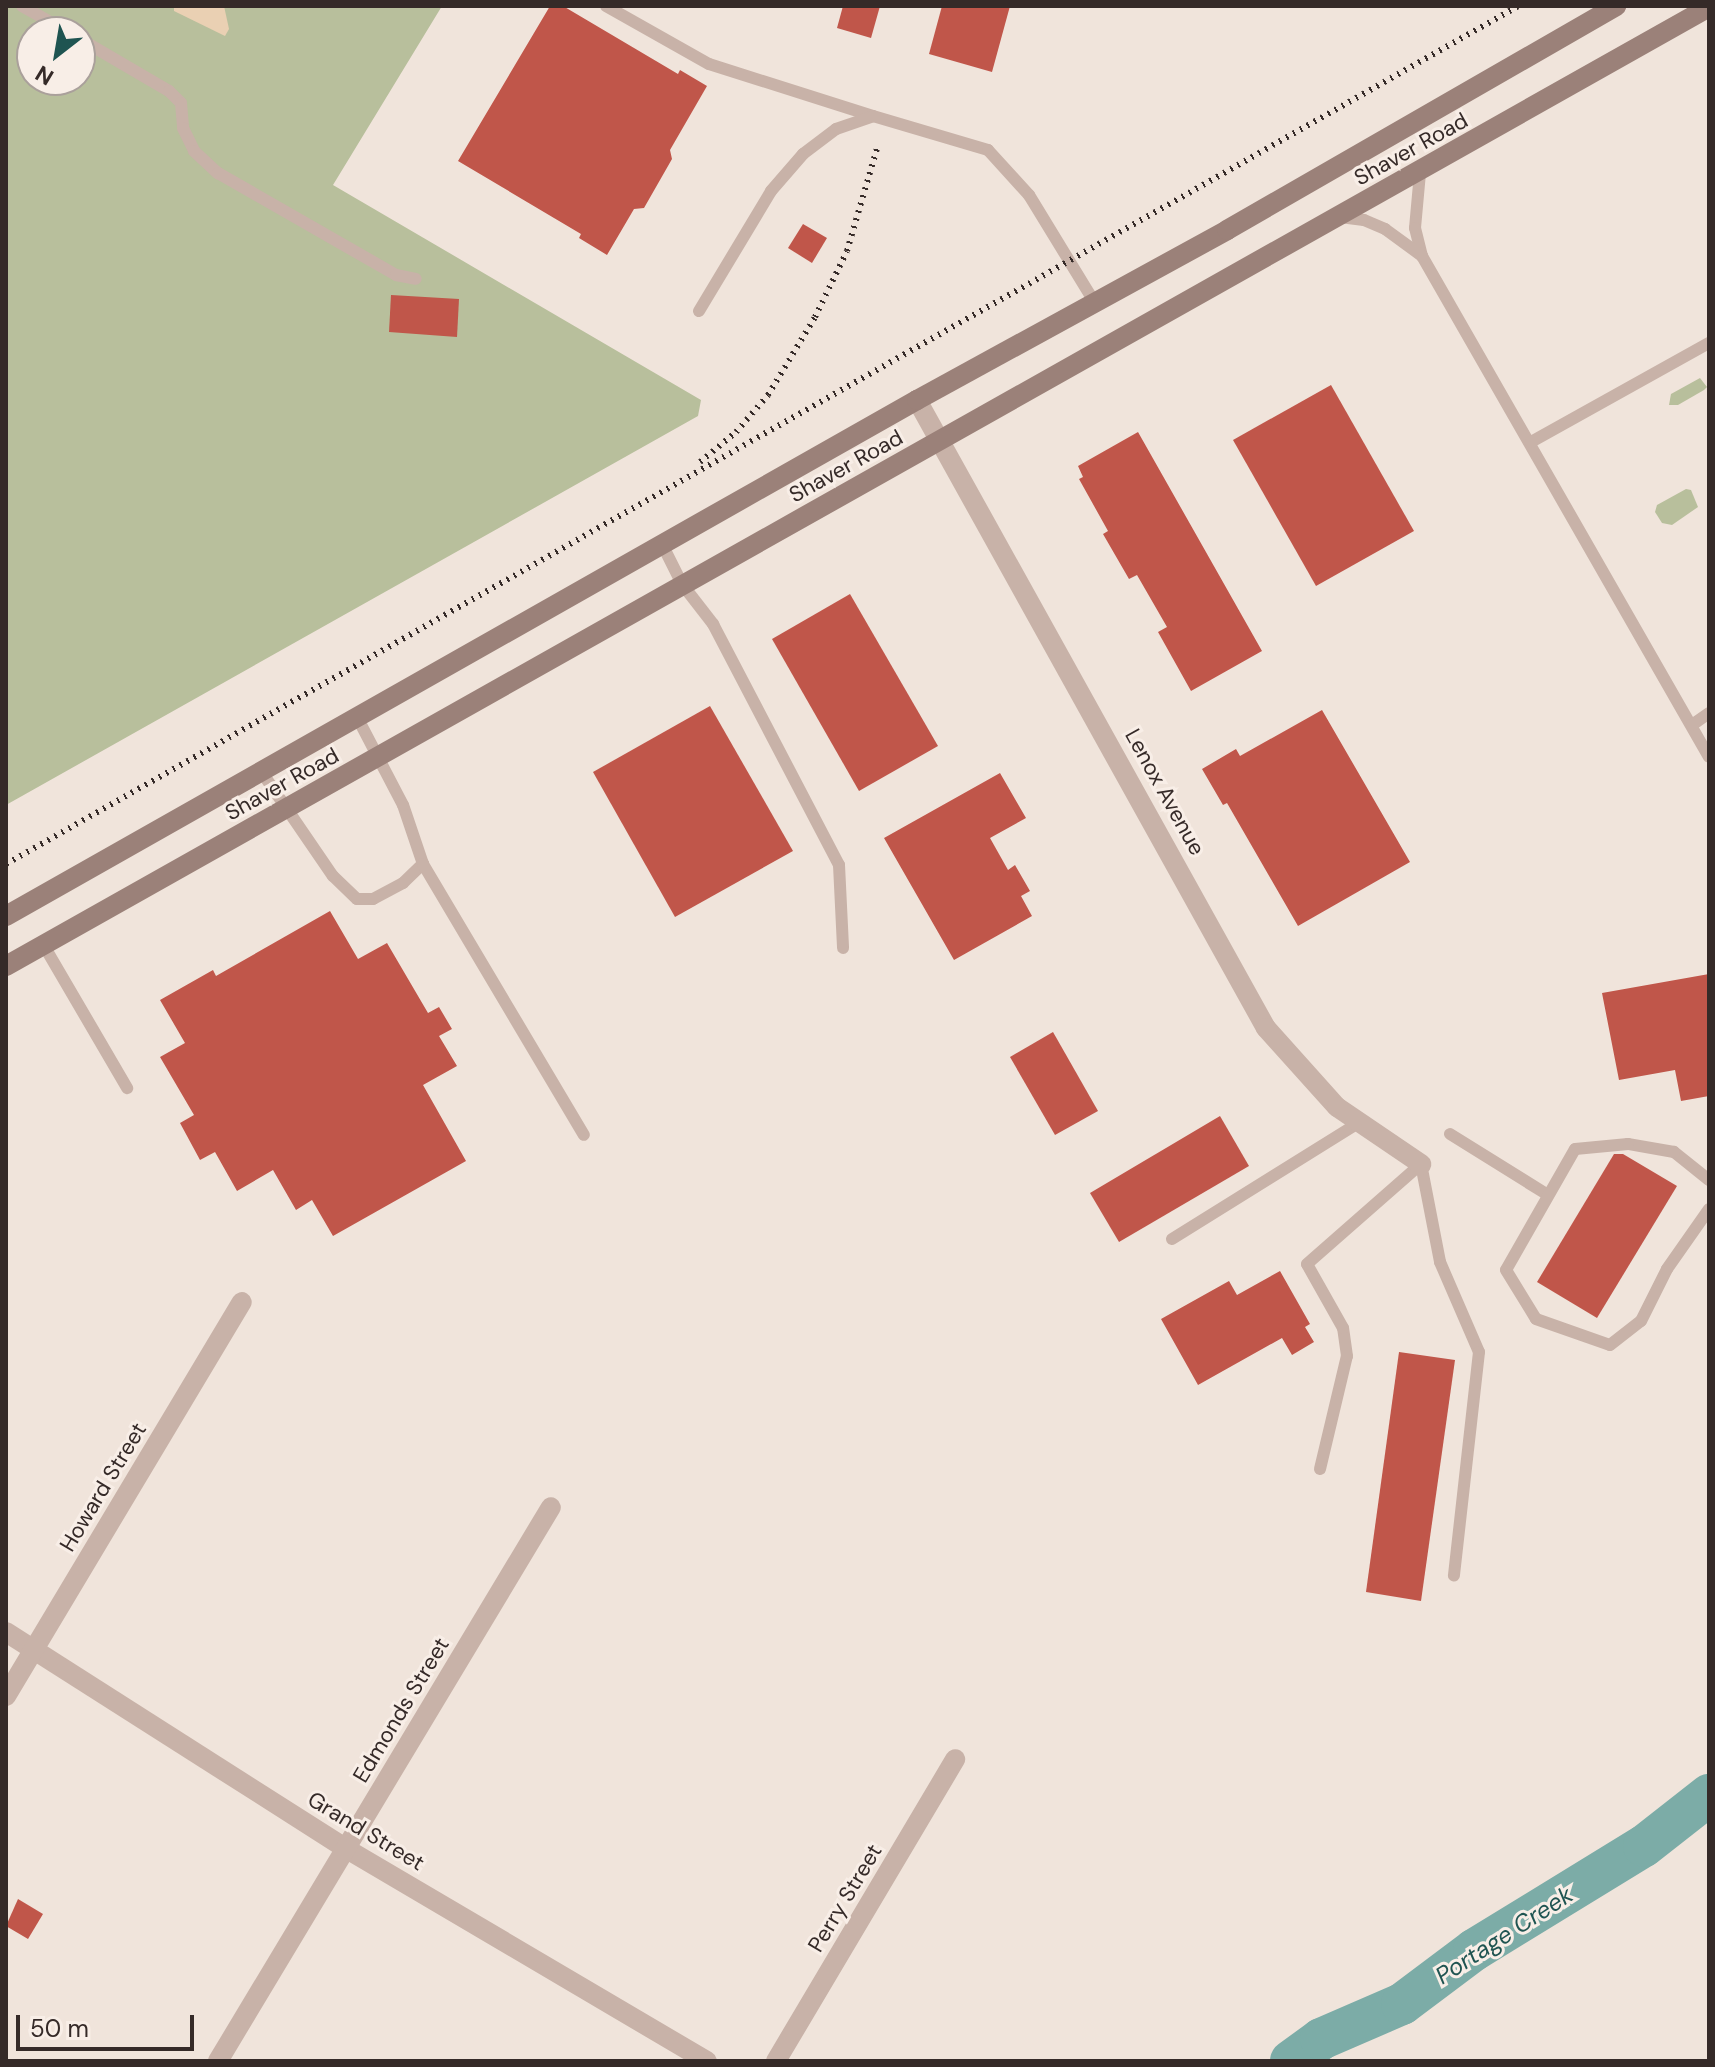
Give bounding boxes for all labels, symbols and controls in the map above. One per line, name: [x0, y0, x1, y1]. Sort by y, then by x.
north arrow: [16, 16, 96, 96]
text: N: [30, 59, 59, 92]
street label: Shaver Road: [1350, 107, 1472, 191]
street label: Shaver Road: [785, 424, 907, 508]
street label: Lenox Avenue: [1119, 724, 1211, 860]
street label: Shaver Road: [221, 742, 343, 826]
street label: Howard Street: [54, 1418, 152, 1556]
street label: Edmonds Street: [347, 1633, 455, 1787]
street label: Grand Street: [303, 1786, 429, 1876]
street label: Perry Street: [802, 1839, 888, 1957]
water label: Portage Creek: [1430, 1880, 1578, 1990]
scale bar: [20, 1999, 198, 2049]
text: 50 m: [30, 2013, 89, 2044]

